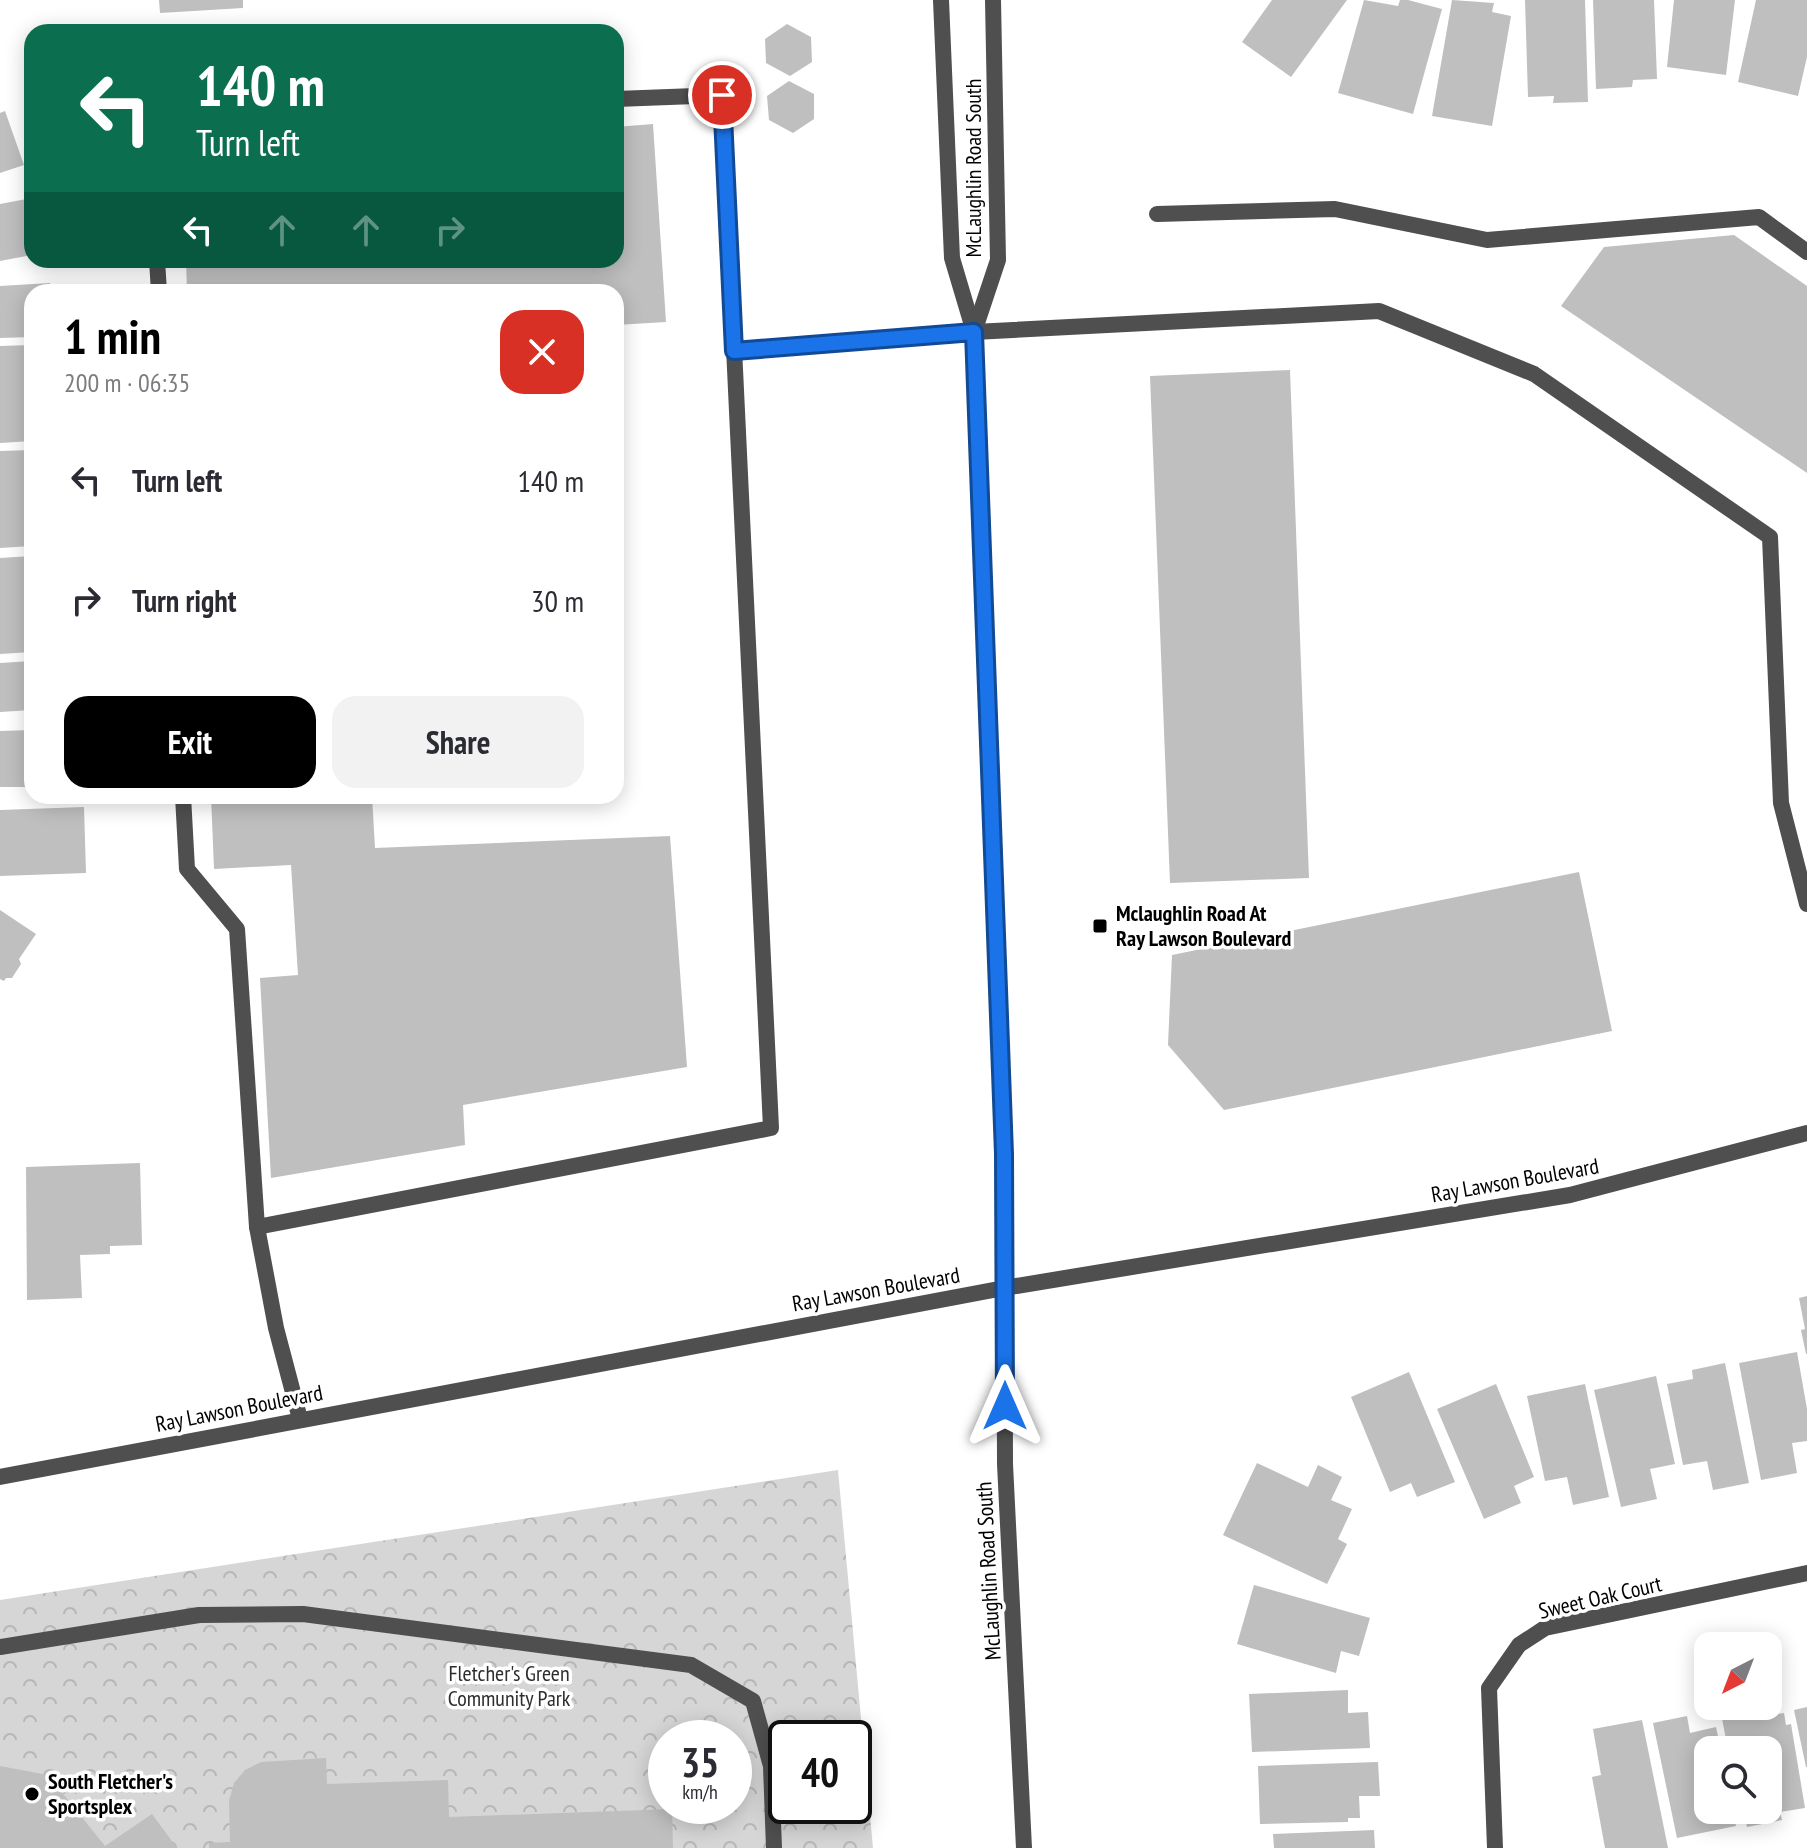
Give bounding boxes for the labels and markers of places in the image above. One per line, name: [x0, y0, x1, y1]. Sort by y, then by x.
pin: [688, 61, 756, 129]
place label: Mclaughlin Road At Ray Lawson Boulevard: [1116, 899, 1291, 952]
marker: Mclaughlin Road At Ray Lawson Boulevard: [1091, 917, 1109, 935]
place label: South Fletcher's Sportsplex: [48, 1767, 173, 1820]
marker: South Fletcher's Sportsplex: [23, 1785, 41, 1803]

